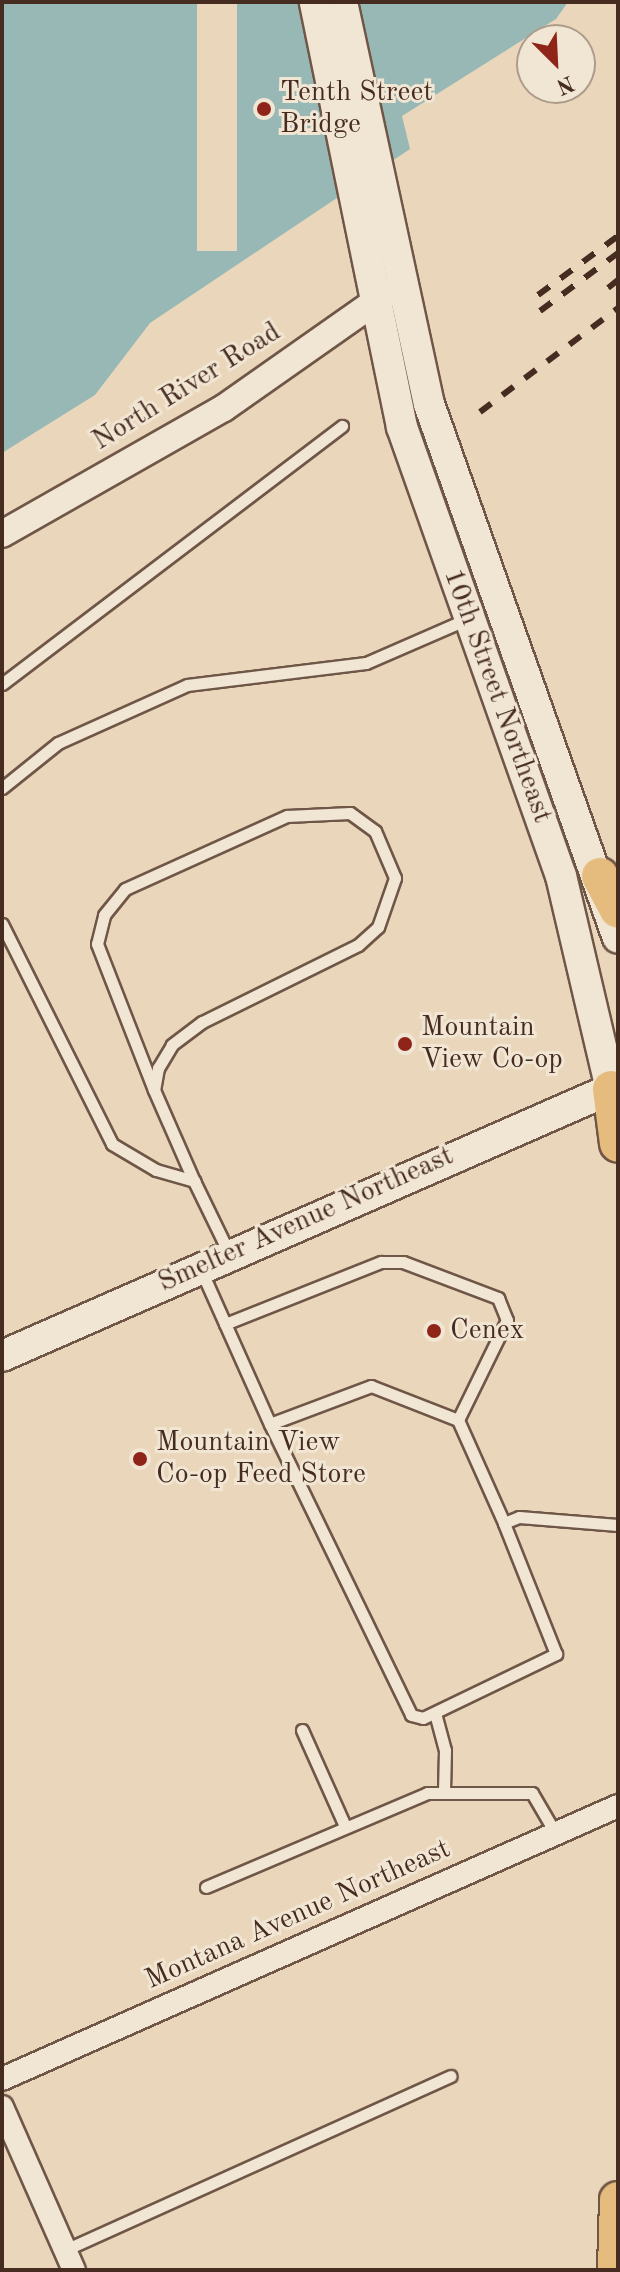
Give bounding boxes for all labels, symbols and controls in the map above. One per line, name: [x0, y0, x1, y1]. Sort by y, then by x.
north arrow: [516, 24, 596, 104]
text: N: [553, 71, 577, 98]
place label: Tenth Street Bridge: [280, 76, 433, 142]
marker: Tenth Street Bridge: [255, 100, 273, 118]
street label: North River Road: [87, 316, 287, 458]
street label: 10th Street Northeast: [435, 564, 559, 828]
place label: Mountain View Co-op: [421, 1011, 563, 1077]
marker: Mountain View Co-op: [396, 1035, 414, 1053]
street label: Smelter Avenue Northeast: [153, 1140, 459, 1300]
place label: Cenex: [450, 1314, 524, 1348]
marker: Cenex: [425, 1322, 443, 1340]
place label: Mountain View Co-op Feed Store: [156, 1426, 366, 1492]
marker: Mountain View Co-op Feed Store: [131, 1450, 149, 1468]
street label: Montana Avenue Northeast: [140, 1832, 456, 1998]

